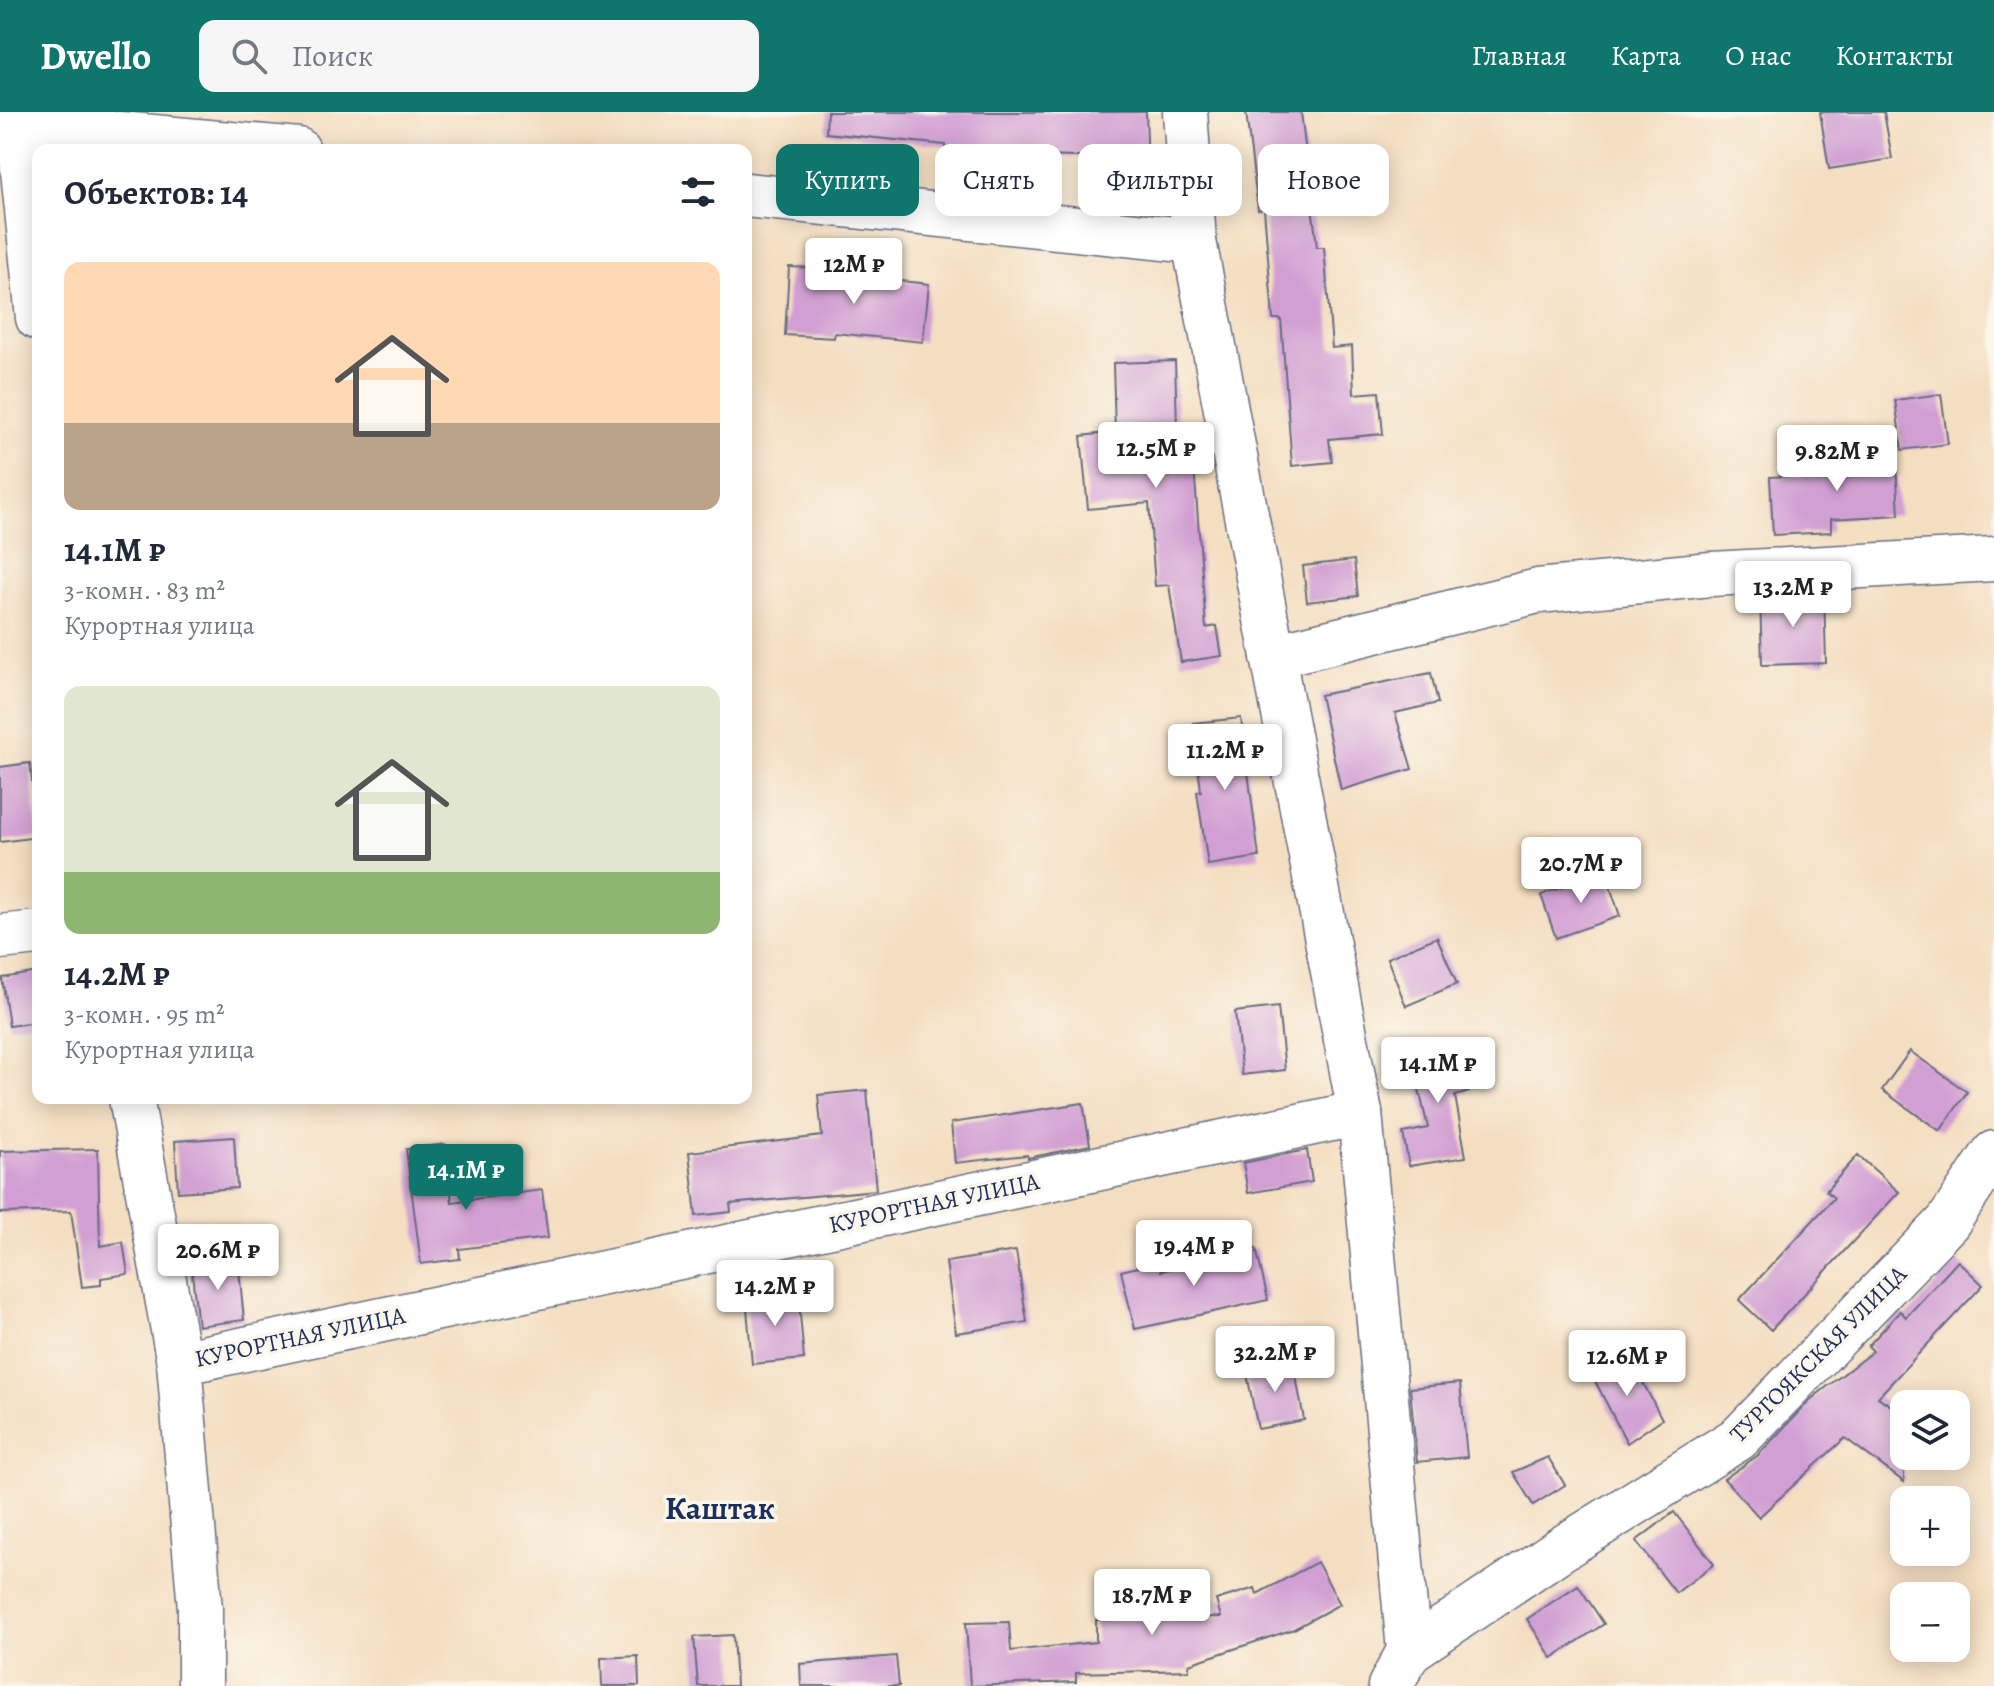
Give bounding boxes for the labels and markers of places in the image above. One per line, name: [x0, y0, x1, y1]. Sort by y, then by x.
pin: 12M ₽: [798, 238, 910, 306]
pin: 12.5M ₽: [1082, 422, 1230, 490]
pin: 9.82M ₽: [1763, 425, 1911, 493]
pin: 13.2M ₽: [1719, 561, 1867, 629]
pin: 11.2M ₽: [1151, 724, 1299, 792]
pin: 20.7M ₽: [1507, 837, 1655, 905]
pin: 14.1M ₽: [1364, 1037, 1512, 1105]
pin: 14.1M ₽: [392, 1144, 540, 1212]
pin: 19.4M ₽: [1120, 1220, 1268, 1288]
pin: 20.6M ₽: [144, 1224, 292, 1292]
pin: 14.2M ₽: [701, 1260, 849, 1328]
pin: 32.2M ₽: [1201, 1326, 1349, 1394]
pin: 12.6M ₽: [1553, 1330, 1701, 1398]
pin: 18.7M ₽: [1078, 1569, 1226, 1637]

